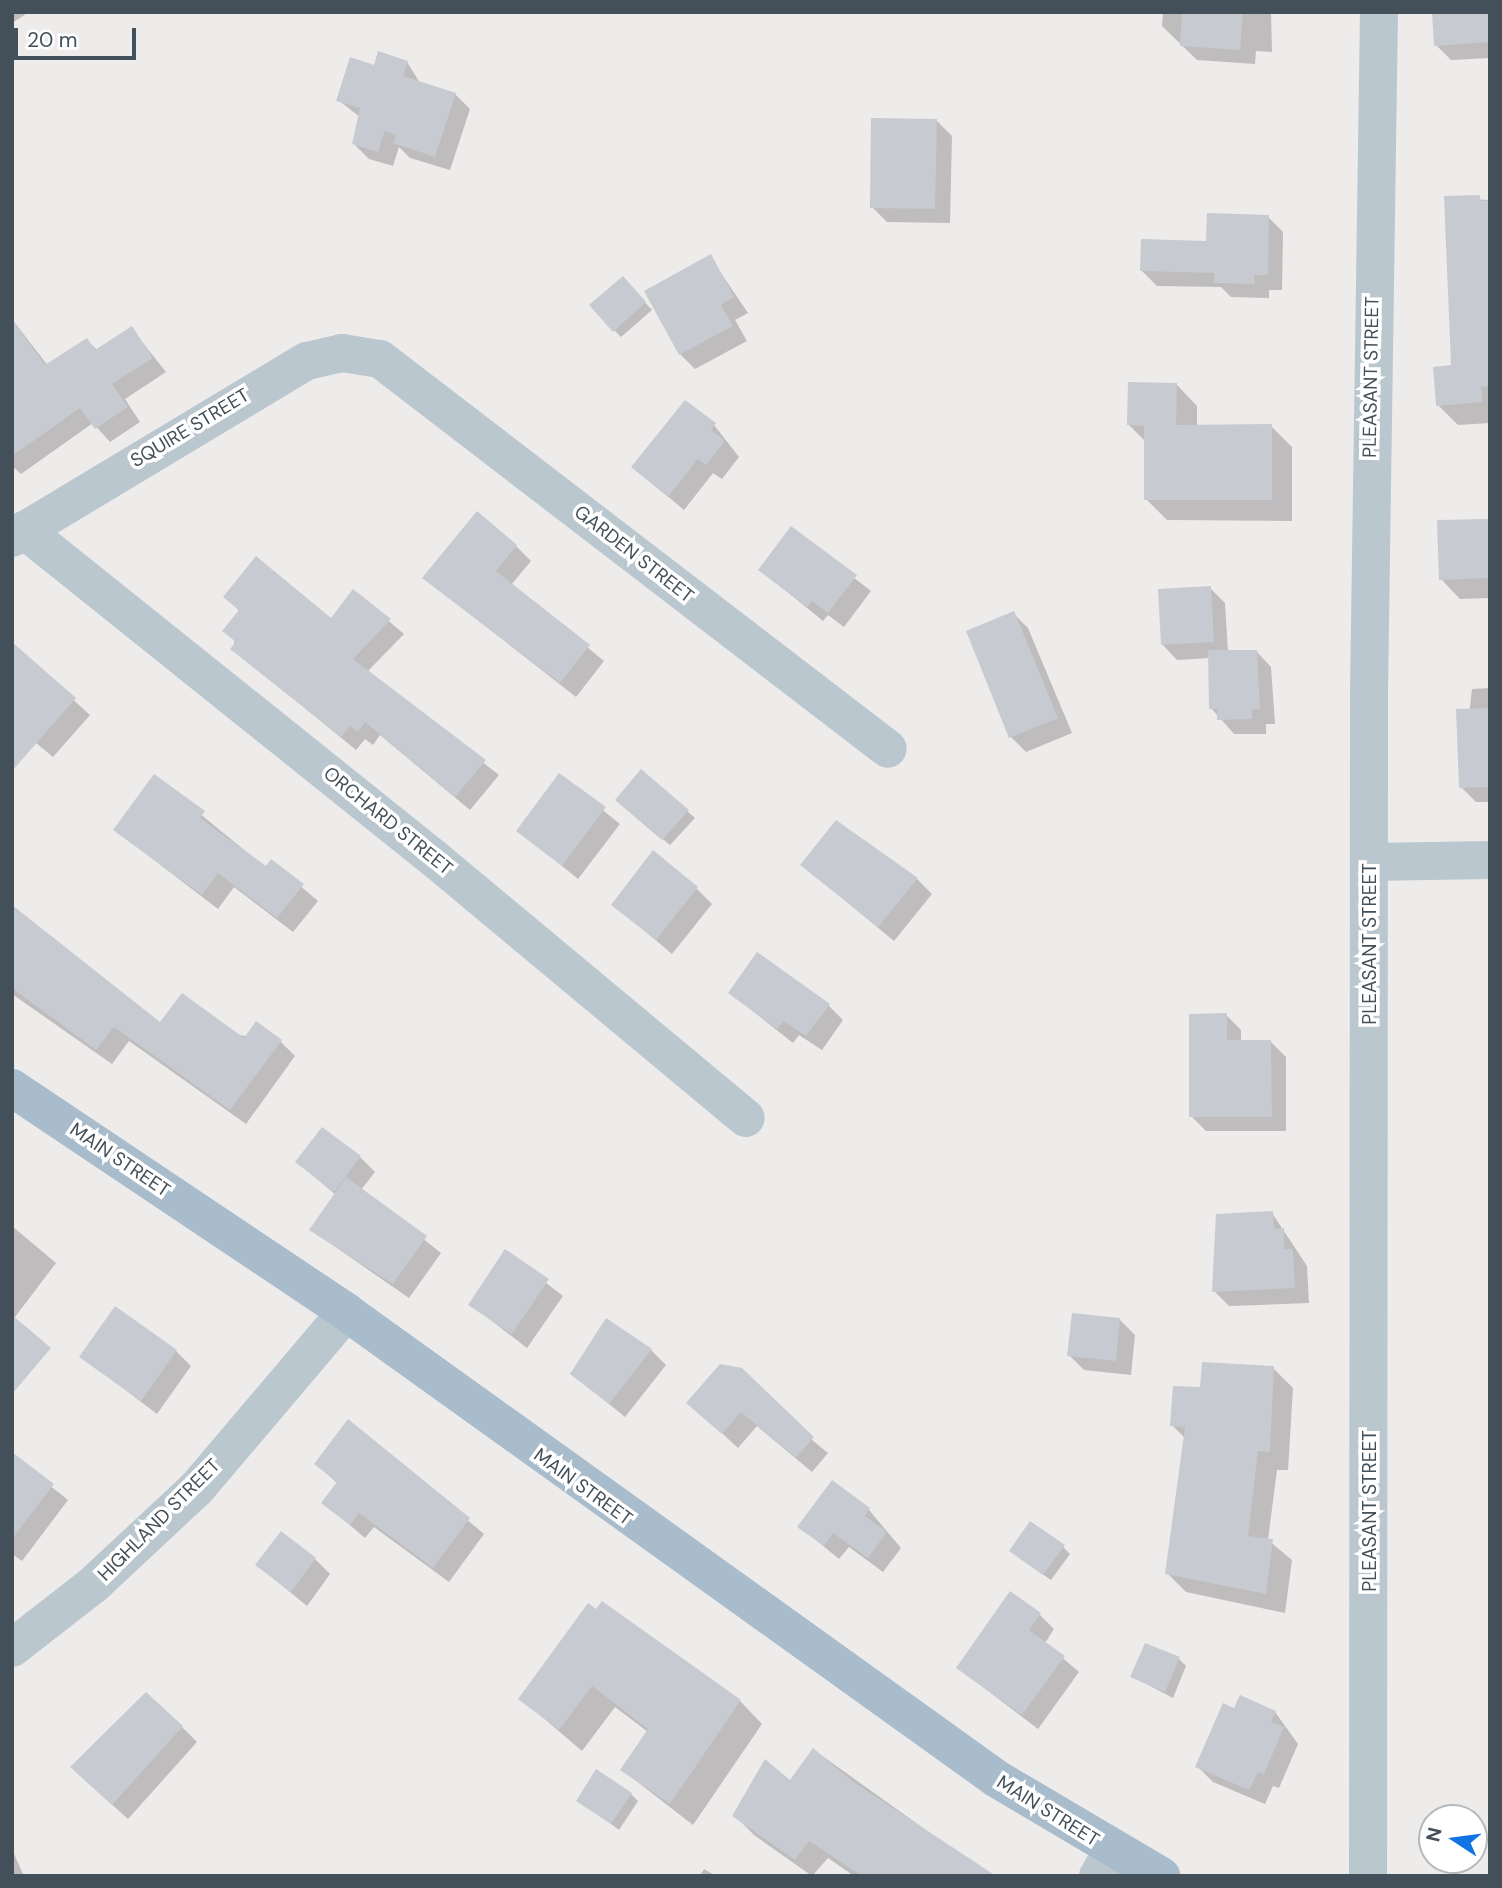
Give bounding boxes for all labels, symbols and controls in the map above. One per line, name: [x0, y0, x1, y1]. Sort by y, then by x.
scale bar: [18, 14, 140, 58]
text: 20 m: [27, 26, 78, 54]
street label: PLEASANT STREET: [1358, 296, 1384, 458]
street label: SQUIRE STREET: [126, 384, 254, 472]
street label: GARDEN STREET: [570, 500, 698, 608]
street label: ORCHARD STREET: [319, 762, 457, 880]
street label: PLEASANT STREET: [1359, 863, 1381, 1025]
street label: MAIN STREET: [66, 1118, 174, 1202]
street label: PLEASANT STREET: [1359, 1430, 1381, 1592]
street label: MAIN STREET: [529, 1444, 637, 1530]
street label: HIGHLAND STREET: [93, 1454, 225, 1586]
street label: MAIN STREET: [993, 1771, 1103, 1851]
north arrow: [1418, 1804, 1488, 1874]
text: N: [1420, 1825, 1448, 1844]

